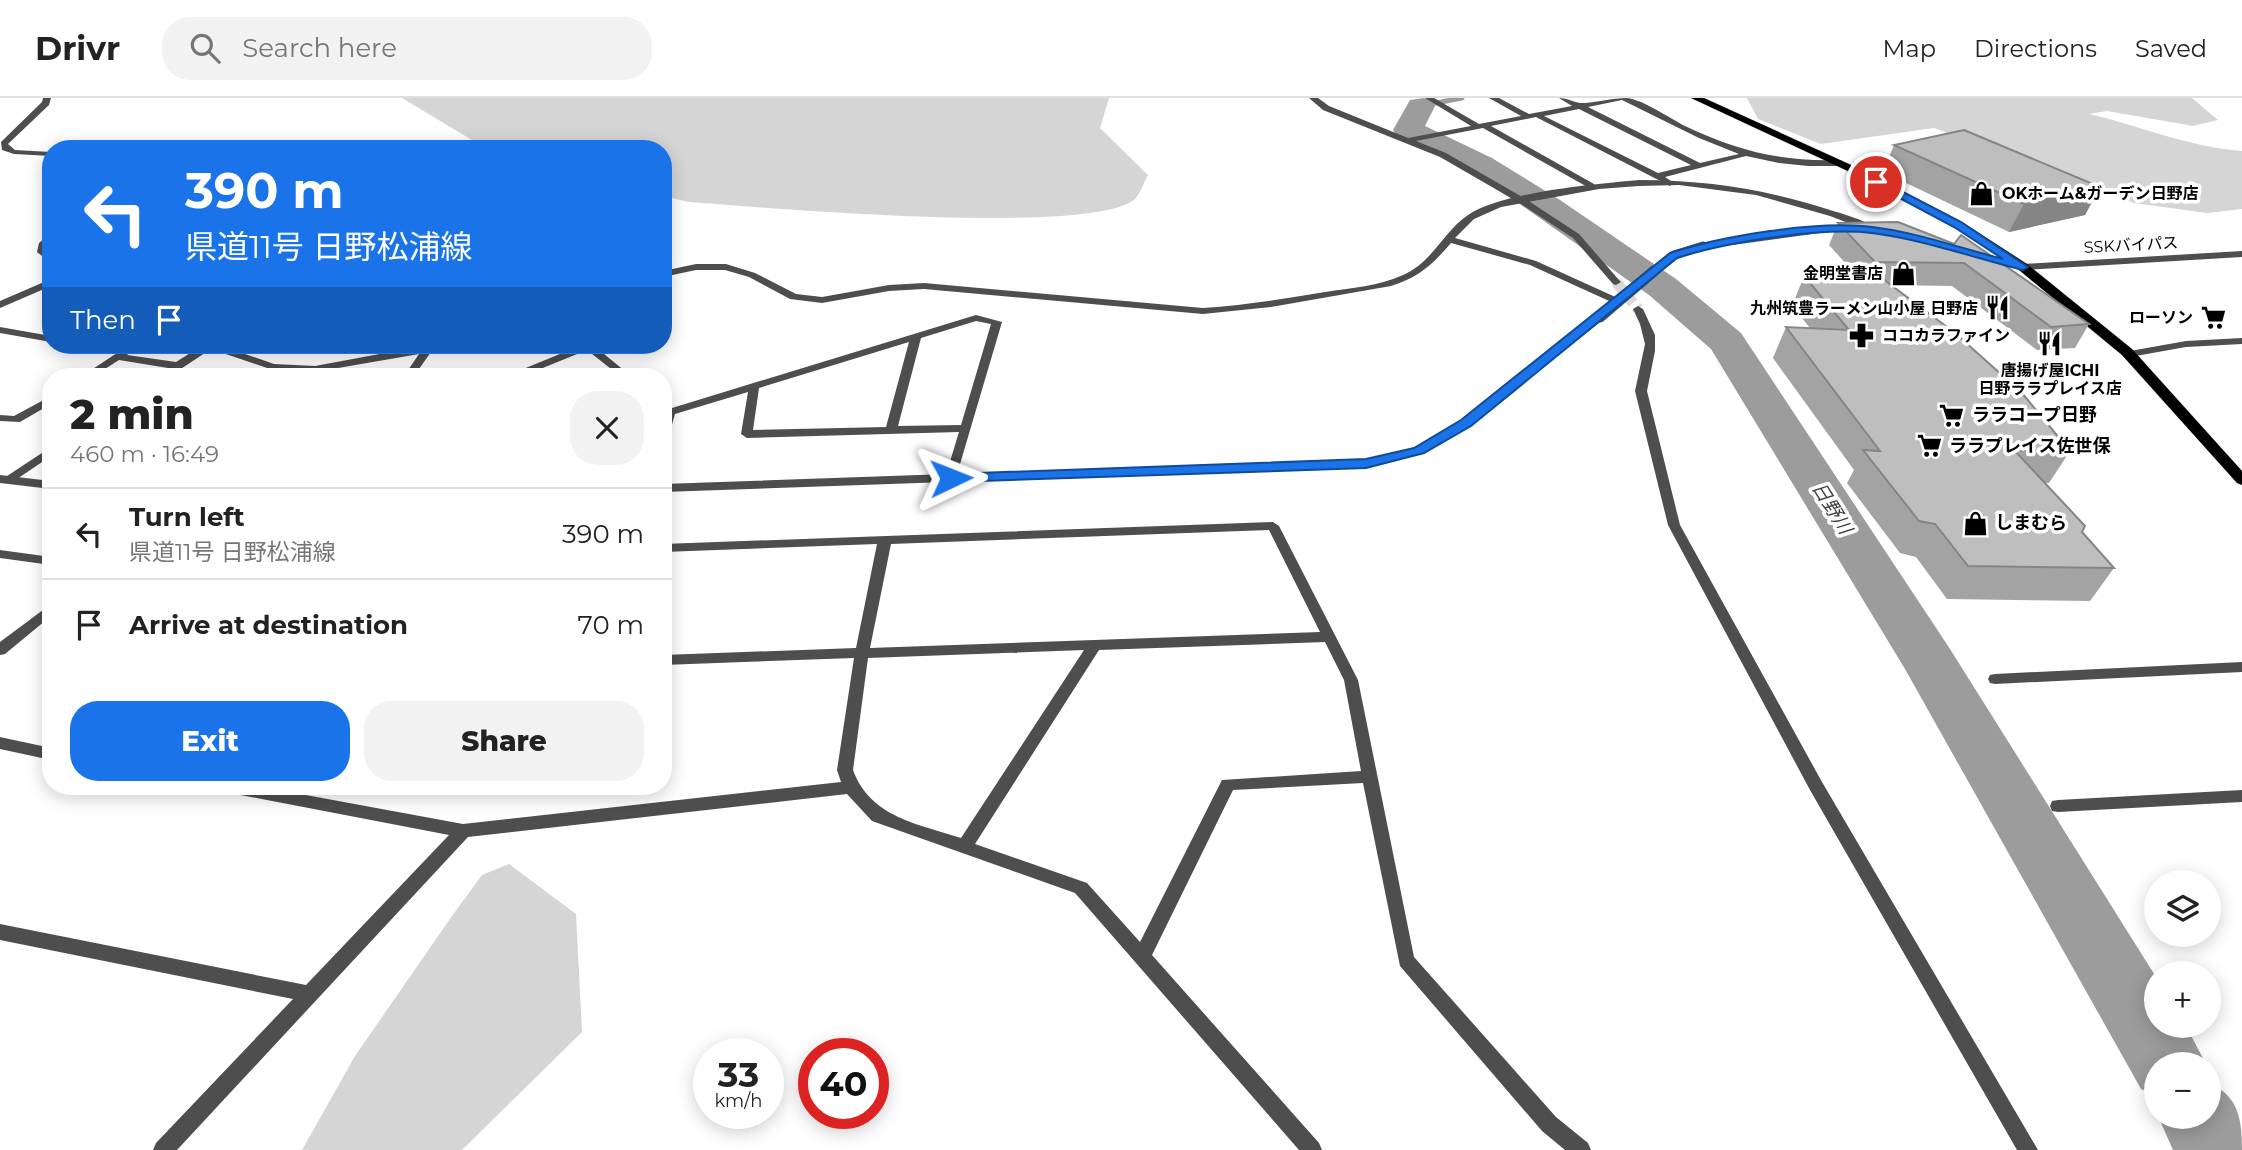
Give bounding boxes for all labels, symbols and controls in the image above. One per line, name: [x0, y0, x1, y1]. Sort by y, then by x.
search box: [162, 17, 652, 80]
text: Drivr: [35, 28, 120, 68]
icon: search: [186, 29, 224, 67]
text: Search here: [242, 32, 397, 64]
text: Map: [1883, 34, 1936, 63]
text: Directions: [1974, 34, 2097, 63]
text: Saved: [2135, 34, 2207, 63]
pin: [1846, 152, 1906, 212]
text: 390 m: [185, 161, 344, 220]
icon: arrive: [1857, 163, 1895, 201]
icon: left: [70, 168, 161, 259]
shop icon: OKホーム&ガーデン日野店: [1968, 179, 1996, 207]
place label: OKホーム&ガーデン日野店: [2002, 184, 2199, 203]
text: 県道11号 日野松浦線: [185, 227, 473, 266]
street label: SSKバイパス: [2083, 233, 2179, 257]
shop icon: 金明堂書店: [1889, 259, 1917, 287]
place label: 金明堂書店: [1803, 264, 1883, 283]
restaurant icon: 九州筑豊ラーメン山小屋 日野店: [1984, 294, 2012, 322]
place label: 九州筑豊ラーメン山小屋 日野店: [1750, 299, 1978, 318]
icon: arrive: [150, 301, 188, 339]
supermarket icon: ローソン: [2199, 303, 2227, 331]
text: Then: [70, 304, 136, 336]
place label: ローソン: [2129, 308, 2193, 327]
pharmacy icon: ココカラファイン: [1848, 321, 1876, 349]
place label: ココカラファイン: [1882, 326, 2010, 345]
restaurant icon: 唐揚げ屋ICHI 日野ララプレイス店: [2036, 330, 2064, 358]
place label: 唐揚げ屋ICHI 日野ララプレイス店: [1978, 361, 2122, 398]
text: 2 min: [70, 388, 194, 440]
button: close: [570, 391, 644, 465]
supermarket icon: ララコープ日野: [1938, 401, 1966, 429]
place label: ララコープ日野: [1972, 404, 2097, 426]
supermarket icon: ララプレイス佐世保: [1915, 432, 1943, 460]
place label: ララプレイス佐世保: [1949, 435, 2111, 457]
text: 460 m · 16:49: [70, 440, 219, 468]
position arrow: [914, 441, 988, 515]
water label: 日野川: [1807, 478, 1858, 540]
text: Turn left: [129, 501, 245, 533]
shop icon: しまむら: [1961, 509, 1989, 537]
place label: しまむら: [1995, 512, 2067, 534]
icon: left: [70, 515, 108, 553]
text: 390 m: [562, 518, 644, 550]
text: 県道11号 日野松浦線: [129, 538, 336, 566]
icon: arrive: [70, 606, 108, 644]
text: Arrive at destination: [129, 609, 408, 641]
text: 70 m: [578, 609, 644, 641]
button: Exit: [70, 701, 350, 781]
button: Share: [364, 701, 644, 781]
map controls: [2144, 870, 2221, 1129]
button: layers: [2144, 870, 2221, 947]
button: +: [2144, 961, 2221, 1038]
speed limit sign: 40: [798, 1038, 889, 1129]
button: −: [2144, 1052, 2221, 1129]
text: 33: [718, 1053, 759, 1096]
text: km/h: [714, 1090, 763, 1112]

